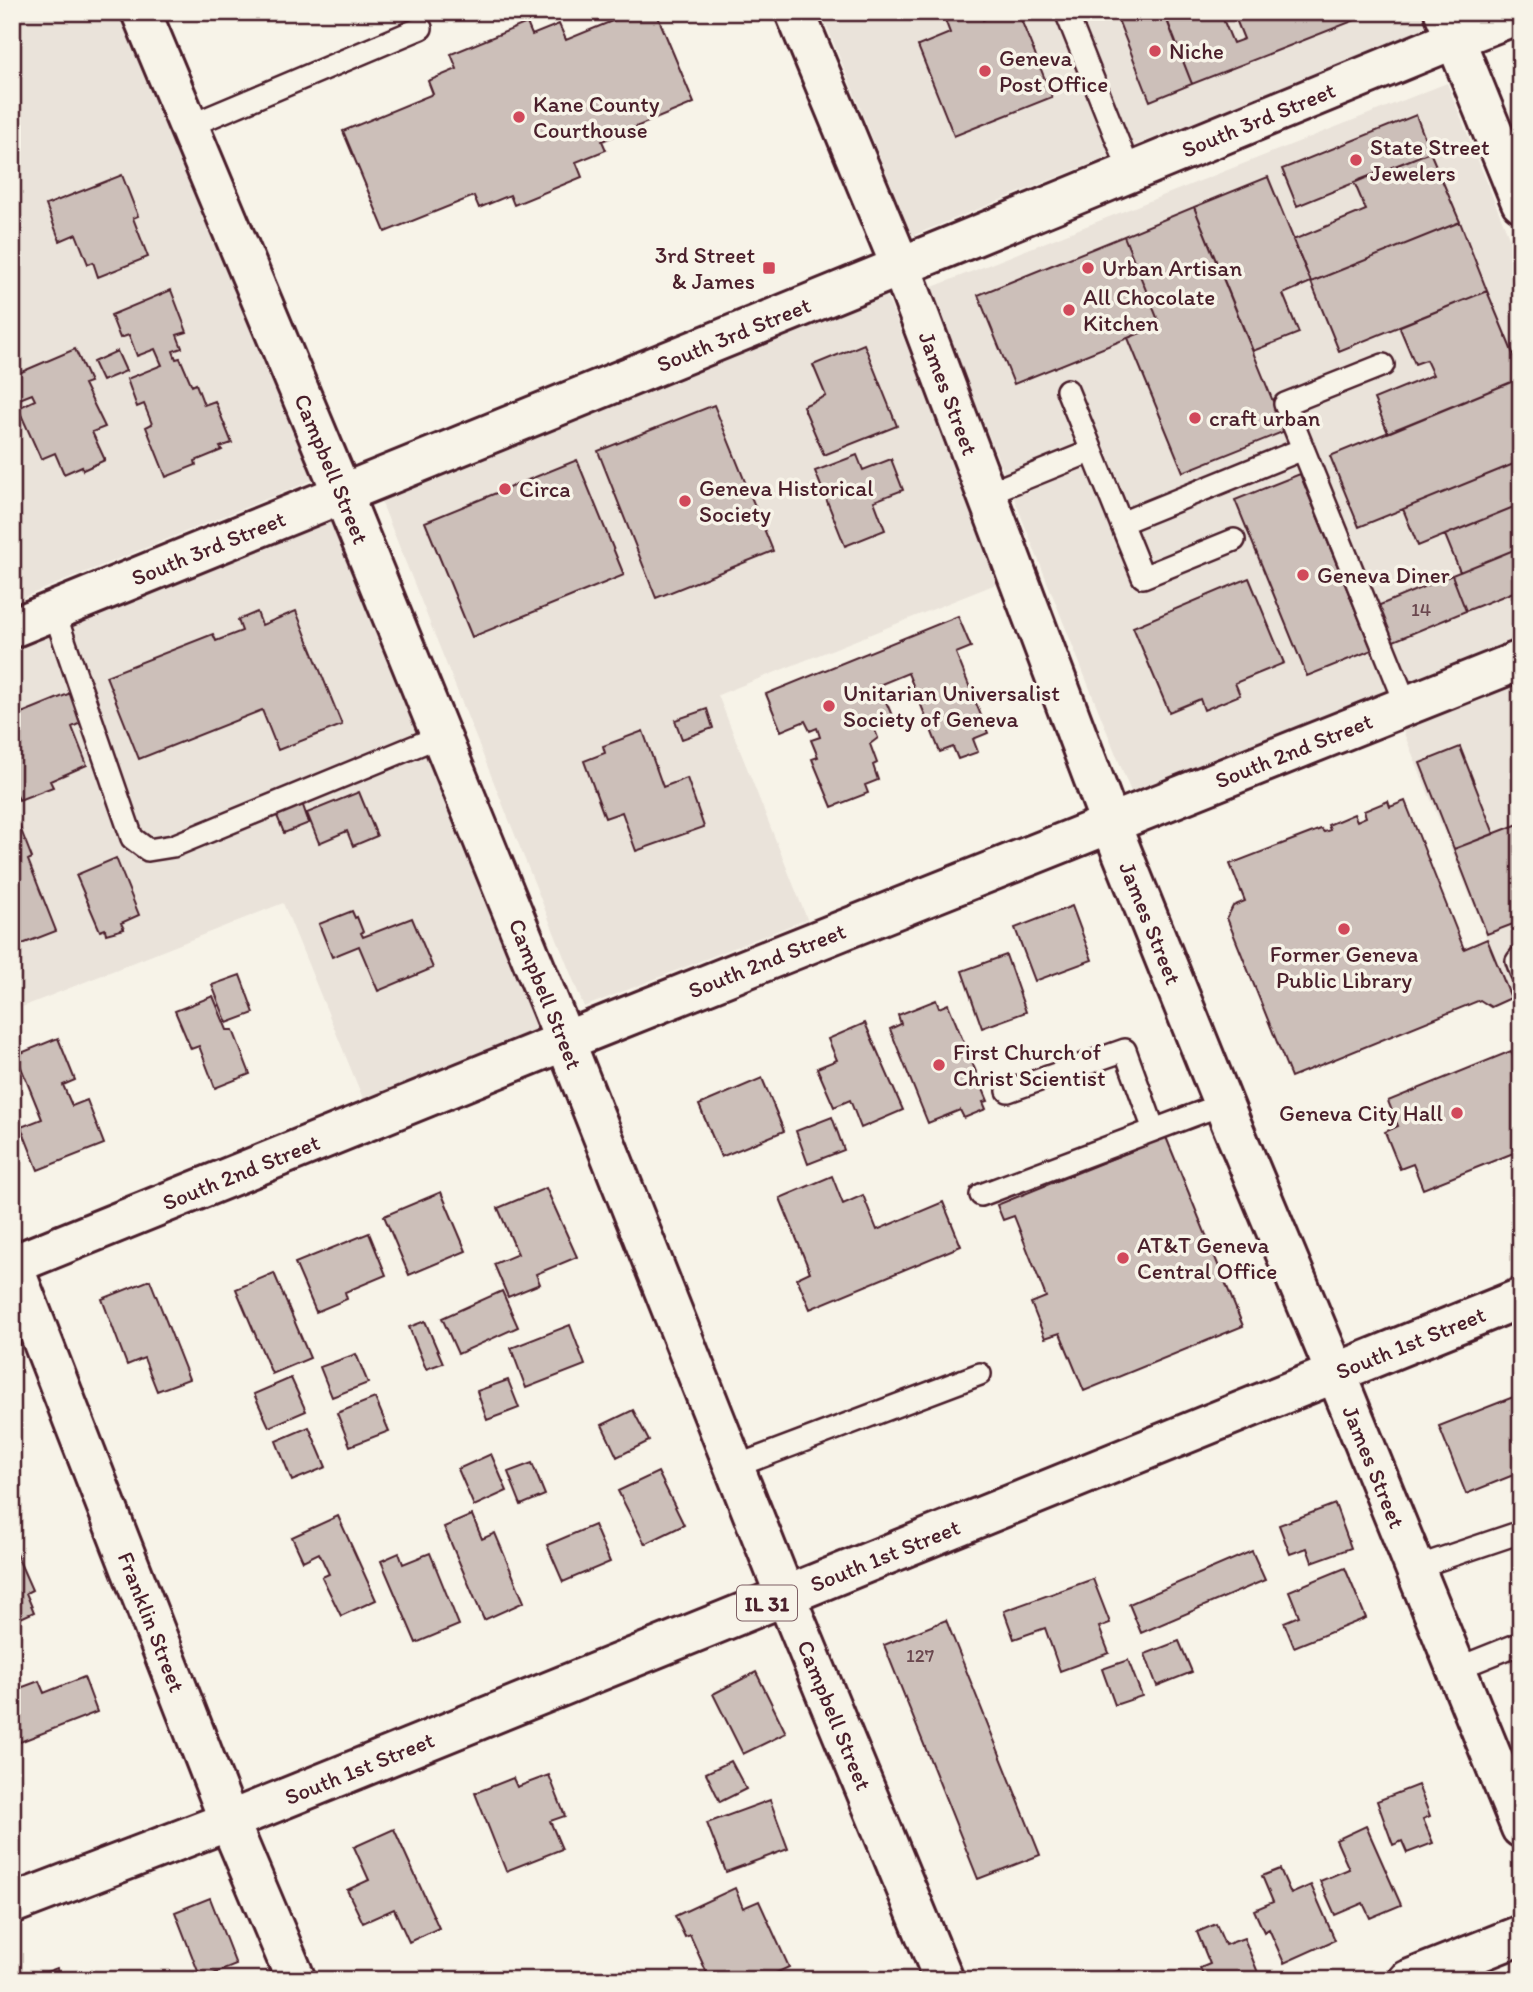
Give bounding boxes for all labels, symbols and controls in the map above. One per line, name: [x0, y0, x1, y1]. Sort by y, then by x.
place label: Niche: [1169, 37, 1224, 65]
marker: Niche: [1147, 43, 1163, 59]
place label: Geneva Post Office: [999, 44, 1108, 98]
marker: Geneva Post Office: [977, 63, 993, 79]
street label: South 3rd Street: [1177, 76, 1339, 164]
place label: Kane County Courthouse: [533, 90, 660, 144]
marker: Kane County Courthouse: [511, 109, 527, 125]
place label: State Street Jewelers: [1370, 133, 1490, 187]
marker: State Street Jewelers: [1348, 152, 1364, 168]
place label: 3rd Street & James: [655, 241, 755, 295]
place label: Urban Artisan: [1102, 254, 1242, 282]
marker: 3rd Street & James: [761, 260, 777, 276]
marker: Urban Artisan: [1080, 260, 1096, 276]
place label: All Chocolate Kitchen: [1083, 283, 1215, 337]
street label: South 3rd Street: [652, 291, 815, 378]
marker: All Chocolate Kitchen: [1061, 302, 1077, 318]
street label: James Street: [913, 327, 985, 459]
street label: Campbell Street: [288, 390, 375, 548]
place label: craft urban: [1209, 404, 1320, 432]
marker: craft urban: [1187, 410, 1203, 426]
place label: Geneva Historical Society: [699, 474, 874, 528]
place label: Circa: [519, 475, 571, 503]
marker: Circa: [497, 481, 513, 497]
marker: Geneva Historical Society: [677, 493, 693, 509]
street label: South 3rd Street: [127, 504, 289, 592]
place label: Geneva Diner: [1317, 561, 1450, 589]
marker: Geneva Diner: [1295, 567, 1311, 583]
house number: 14: [1411, 598, 1431, 621]
place label: Unitarian Universalist Society of Geneva: [843, 679, 1060, 733]
marker: Unitarian Universalist Society of Geneva: [821, 698, 837, 714]
street label: South 2nd Street: [1211, 707, 1376, 795]
street label: James Street: [1113, 858, 1188, 989]
street label: Campbell Street: [503, 914, 589, 1073]
street label: South 2nd Street: [684, 917, 850, 1004]
marker: Former Geneva Public Library: [1336, 921, 1352, 937]
place label: Former Geneva Public Library: [1270, 940, 1418, 994]
place label: First Church of Christ Scientist: [953, 1038, 1106, 1092]
marker: First Church of Christ Scientist: [931, 1057, 947, 1073]
place label: Geneva City Hall: [1279, 1099, 1443, 1127]
marker: Geneva City Hall: [1449, 1105, 1465, 1121]
street label: South 2nd Street: [158, 1128, 324, 1217]
place label: AT&T Geneva Central Office: [1137, 1231, 1277, 1285]
marker: AT&T Geneva Central Office: [1115, 1250, 1131, 1266]
street label: South 1st Street: [1332, 1300, 1490, 1386]
street label: James Street: [1336, 1401, 1411, 1533]
street label: South 1st Street: [806, 1513, 964, 1598]
street label: Franklin Street: [112, 1548, 192, 1696]
road number: IL 31: [737, 1586, 797, 1620]
street label: Campbell Street: [791, 1636, 878, 1795]
house number: 127: [906, 1644, 934, 1667]
street label: South 1st Street: [280, 1725, 438, 1811]

